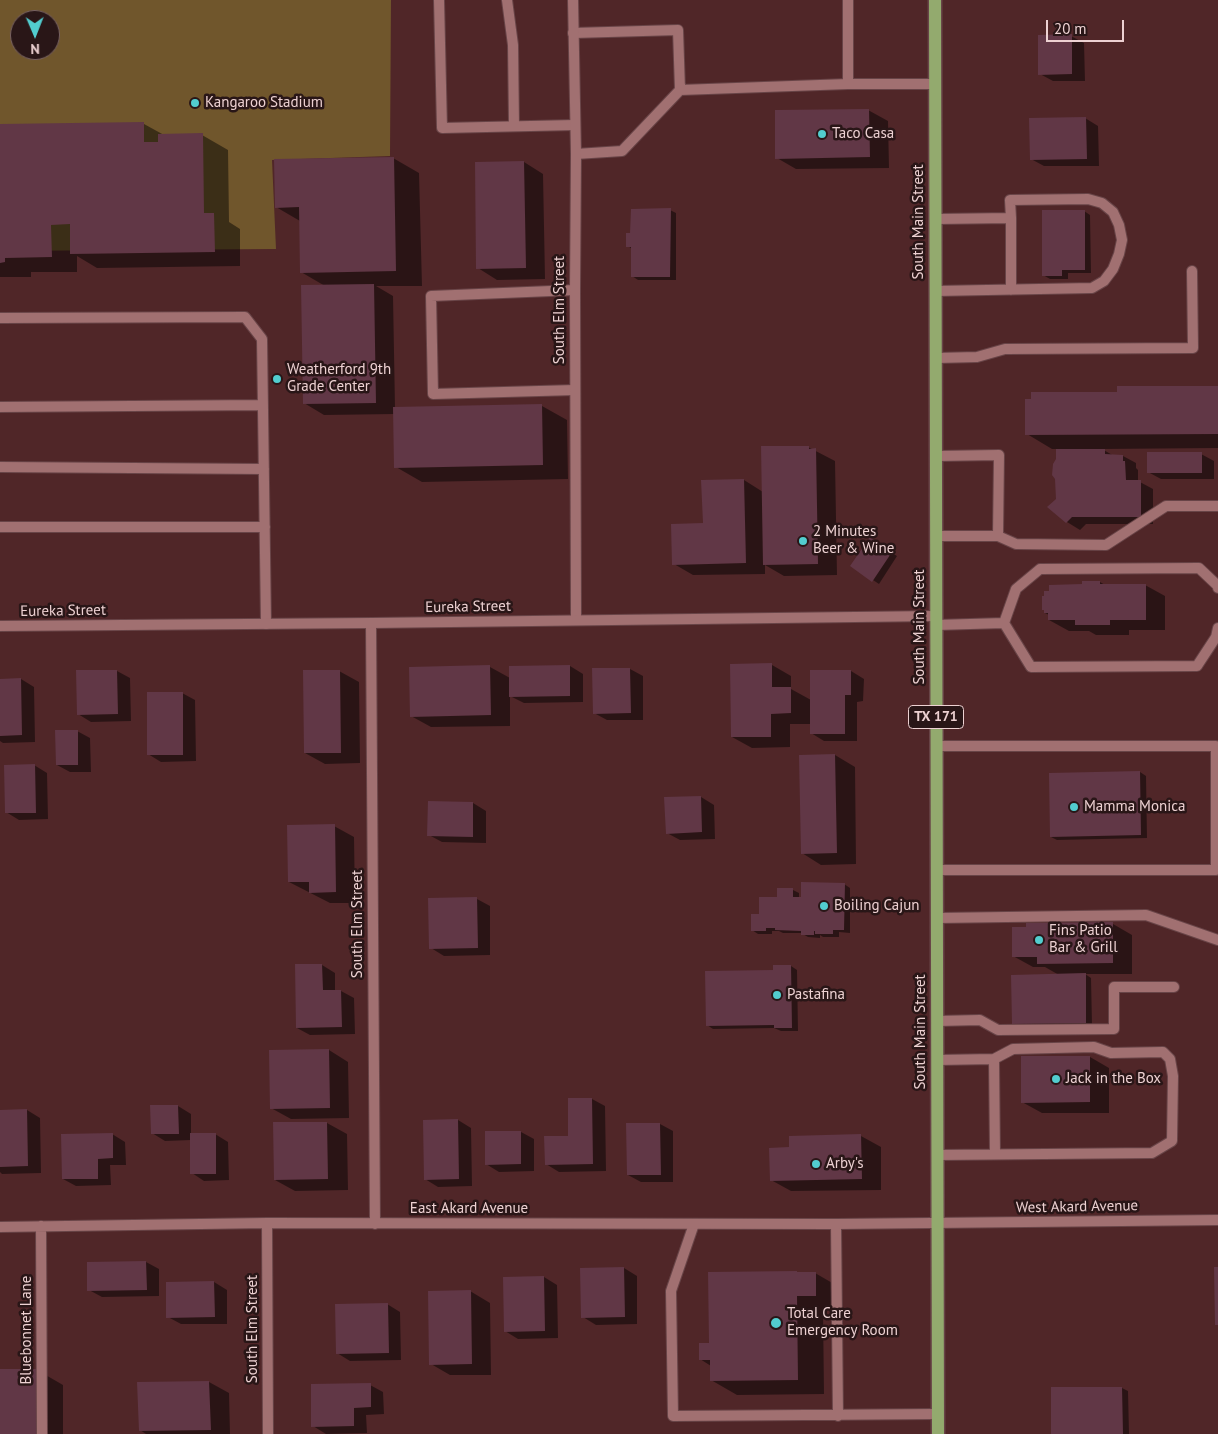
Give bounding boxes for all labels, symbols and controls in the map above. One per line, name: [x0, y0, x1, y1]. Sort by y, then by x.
north arrow: [10, 10, 60, 60]
scale bar: [1048, 10, 1126, 42]
text: 20 m: [1054, 19, 1087, 38]
text: N: [30, 40, 40, 58]
place label: Kangaroo Stadium: [205, 94, 323, 112]
marker: Kangaroo Stadium: [189, 97, 201, 109]
place label: Taco Casa: [832, 125, 894, 143]
marker: Taco Casa: [816, 128, 828, 140]
street label: South Main Street: [910, 164, 928, 280]
street label: South Elm Street: [551, 256, 569, 364]
place label: Weatherford 9th Grade Center: [287, 361, 391, 396]
marker: Weatherford 9th Grade Center: [271, 373, 283, 385]
place label: 2 Minutes Beer & Wine: [813, 523, 894, 558]
marker: 2 Minutes Beer & Wine: [797, 535, 809, 547]
street label: South Main Street: [911, 569, 929, 685]
street label: Eureka Street: [425, 597, 511, 617]
street label: Eureka Street: [20, 601, 106, 621]
road number: TX 171: [908, 706, 964, 729]
place label: Mamma Monica: [1084, 798, 1185, 816]
marker: Mamma Monica: [1068, 801, 1080, 813]
street label: South Elm Street: [349, 870, 367, 978]
place label: Boiling Cajun: [834, 897, 920, 915]
marker: Boiling Cajun: [818, 900, 830, 912]
place label: Fins Patio Bar & Grill: [1049, 922, 1118, 957]
marker: Fins Patio Bar & Grill: [1033, 934, 1045, 946]
street label: South Main Street: [912, 974, 930, 1090]
place label: Pastafina: [787, 986, 845, 1004]
marker: Pastafina: [771, 989, 783, 1001]
place label: Jack in the Box: [1066, 1070, 1161, 1088]
marker: Jack in the Box: [1050, 1073, 1062, 1085]
place label: Arby's: [826, 1155, 863, 1173]
marker: Arby's: [810, 1158, 822, 1170]
street label: West Akard Avenue: [1016, 1197, 1138, 1217]
street label: East Akard Avenue: [410, 1200, 528, 1218]
street label: South Elm Street: [244, 1275, 262, 1383]
street label: Bluebonnet Lane: [18, 1276, 36, 1384]
place label: Total Care Emergency Room: [787, 1305, 898, 1340]
marker: Total Care Emergency Room: [769, 1316, 783, 1330]

